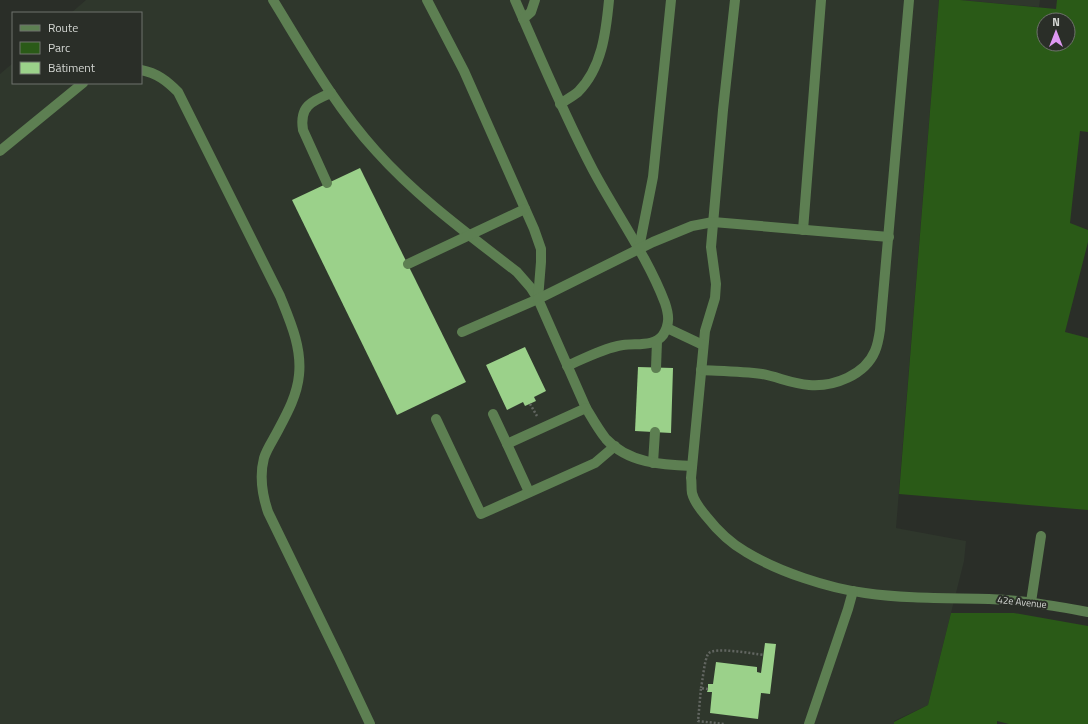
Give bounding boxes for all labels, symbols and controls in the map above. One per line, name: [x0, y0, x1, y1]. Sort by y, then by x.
legend: [12, 12, 142, 84]
north arrow: [1036, 12, 1076, 52]
text: N: [1052, 14, 1060, 30]
text: Route: [48, 18, 78, 37]
text: Parc: [48, 38, 70, 57]
text: Bâtiment: [48, 58, 96, 77]
street label: 42e Avenue: [996, 592, 1048, 612]

